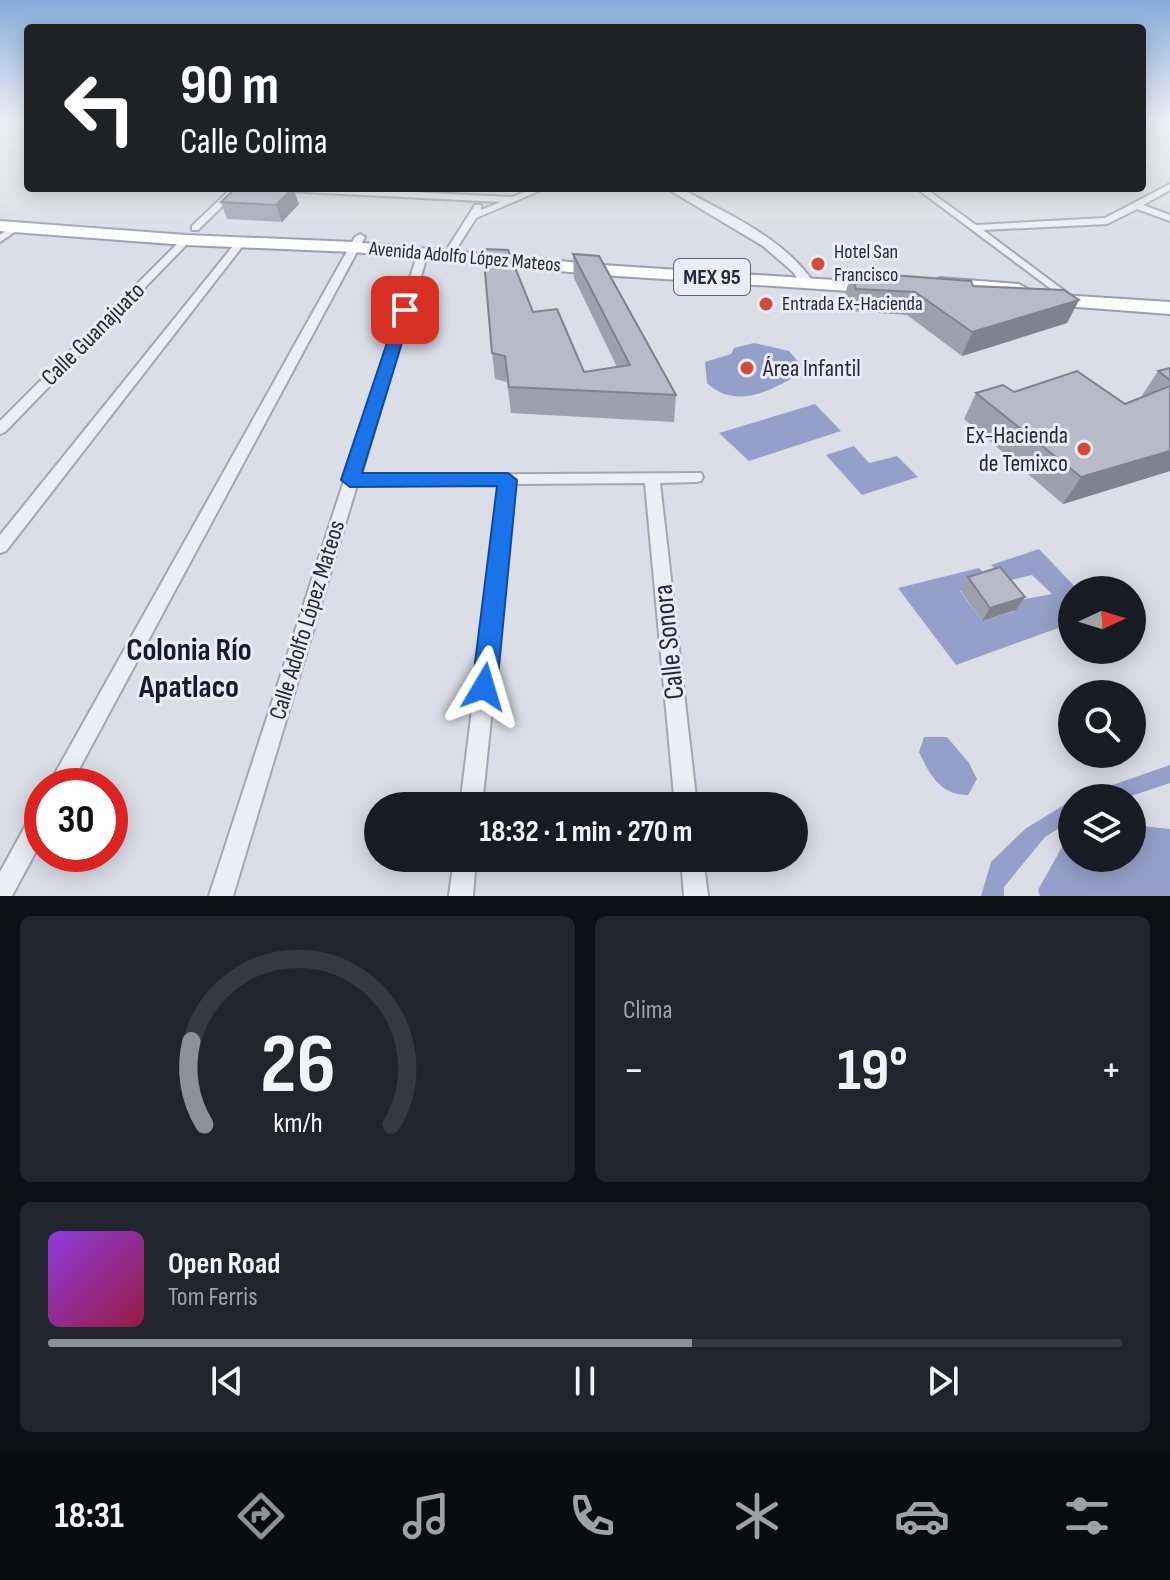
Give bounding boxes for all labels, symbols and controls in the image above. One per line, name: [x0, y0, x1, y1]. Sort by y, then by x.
text: 90 m: [180, 53, 279, 120]
icon: left: [48, 56, 152, 160]
text: Calle Colima: [180, 121, 328, 164]
street label: Avenida Adolfo López Mateos: [367, 237, 562, 277]
place label: Hotel San Francisco: [834, 240, 898, 287]
marker: Hotel San Francisco: [809, 255, 827, 273]
road number: MEX 95: [674, 259, 750, 295]
street label: Calle Guanajuato: [35, 276, 151, 392]
pin: [371, 276, 439, 344]
icon: arrive: [383, 288, 427, 332]
place label: Entrada Ex-Hacienda: [782, 292, 923, 316]
marker: Entrada Ex-Hacienda: [757, 295, 775, 313]
place label: Área Infantil: [762, 354, 861, 383]
marker: Área Infantil: [738, 359, 756, 377]
place label: Ex-Hacienda de Temixco: [966, 421, 1068, 478]
marker: Ex-Hacienda de Temixco: [1075, 440, 1093, 458]
street label: Calle Adolfo López Mateos: [263, 517, 351, 723]
north arrow: [1058, 576, 1146, 664]
map controls: [1058, 576, 1146, 872]
street label: Calle Sonora: [647, 583, 691, 701]
district label: Colonia Río Apatlaco: [126, 631, 252, 707]
position arrow: [442, 645, 526, 729]
button: search: [1058, 680, 1146, 768]
speed limit sign: 30: [24, 768, 128, 872]
button: layers: [1058, 784, 1146, 872]
text: 18:32 · 1 min · 270 m: [479, 814, 693, 850]
text: Clima: [623, 995, 673, 1026]
text: 26: [260, 1016, 335, 1116]
text: 19°: [837, 1035, 908, 1107]
text: −: [623, 1044, 645, 1097]
text: +: [1100, 1044, 1122, 1097]
text: km/h: [273, 1106, 322, 1141]
text: Open Road: [168, 1246, 280, 1282]
text: Tom Ferris: [168, 1282, 258, 1313]
icon: previous: [205, 1359, 249, 1403]
icon: pause: [563, 1359, 607, 1403]
icon: next: [921, 1359, 965, 1403]
icon: directions: [233, 1488, 289, 1544]
icon: music: [398, 1488, 454, 1544]
icon: phone: [564, 1488, 620, 1544]
icon: climate: [729, 1488, 785, 1544]
icon: car: [894, 1488, 950, 1544]
icon: filters: [1059, 1488, 1115, 1544]
text: 18:31: [55, 1495, 124, 1538]

